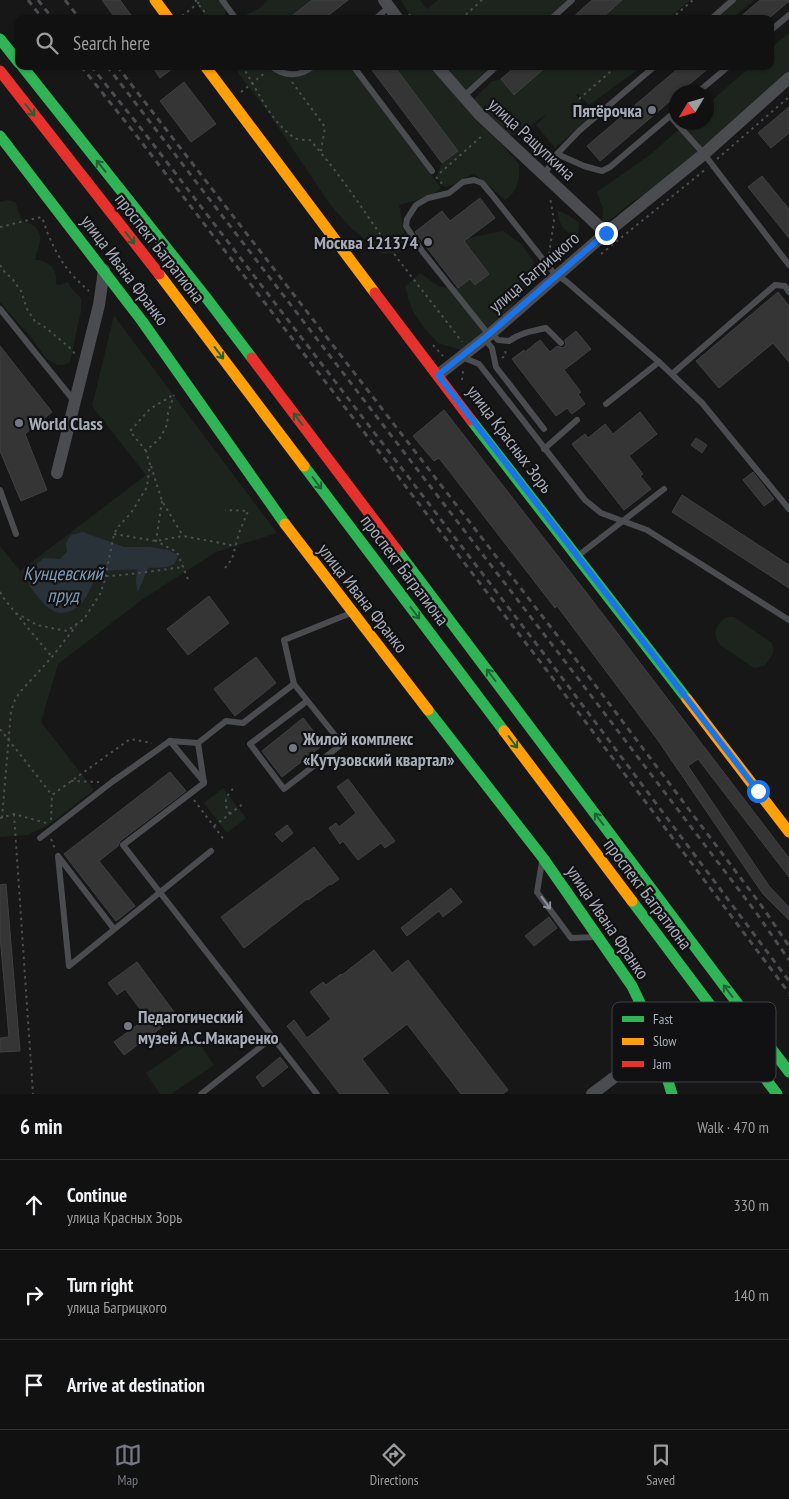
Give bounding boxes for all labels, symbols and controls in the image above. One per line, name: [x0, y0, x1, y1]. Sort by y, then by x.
search box: [15, 15, 774, 70]
icon: search: [33, 29, 61, 57]
text: Search here: [73, 31, 150, 55]
north arrow: [669, 85, 714, 130]
street label: улица Ращупкина: [484, 93, 580, 185]
place label: Пятёрочка: [573, 99, 642, 122]
one-way arrow: [25, 103, 35, 117]
marker: Пятёрочка: [646, 104, 658, 116]
one-way arrow: [96, 160, 107, 173]
street label: проспект Багратиона: [110, 188, 210, 308]
street label: улица Ивана Франко: [76, 210, 174, 330]
route end: [595, 222, 618, 245]
street label: улица Багрицкого: [484, 226, 584, 318]
one-way arrow: [125, 231, 135, 245]
place label: Москва 121374: [314, 231, 418, 254]
marker: Москва 121374: [422, 236, 434, 248]
one-way arrow: [214, 346, 224, 360]
street label: улица Красных Зорь: [462, 380, 558, 498]
place label: World Class: [28, 412, 103, 435]
one-way arrow: [293, 413, 304, 426]
marker: World Class: [13, 417, 25, 429]
one-way arrow: [312, 476, 322, 490]
street label: проспект Багратиона: [356, 510, 454, 630]
street label: улица Ивана Франко: [313, 539, 413, 658]
water label: Кунцевский пруд: [23, 561, 104, 607]
one-way arrow: [410, 606, 420, 620]
one-way arrow: [486, 668, 496, 682]
place label: Жилой комплекс «Кутузовский квартал»: [302, 727, 454, 771]
one-way arrow: [508, 735, 518, 749]
marker: Жилой комплекс «Кутузовский квартал»: [287, 742, 299, 754]
route start: [747, 780, 770, 803]
one-way arrow: [594, 812, 604, 826]
street label: проспект Багратиона: [599, 834, 697, 954]
street label: улица Ивана Франко: [561, 861, 655, 984]
one-way arrow: [541, 896, 551, 910]
one-way arrow: [723, 985, 734, 998]
legend: [612, 1002, 776, 1082]
place label: Педагогический музей А.С.Макаренко: [138, 1005, 279, 1049]
text: Fast: [653, 1010, 673, 1028]
marker: Педагогический музей А.С.Макаренко: [122, 1020, 134, 1032]
text: Slow: [653, 1032, 677, 1050]
text: Jam: [652, 1055, 671, 1073]
text: 6 min: [20, 1113, 62, 1140]
text: Walk · 470 m: [697, 1117, 769, 1137]
text: Continue: [67, 1183, 127, 1207]
icon: ahead: [20, 1191, 48, 1219]
text: 330 m: [734, 1195, 769, 1215]
text: улица Красных Зорь: [67, 1207, 182, 1227]
text: Turn right: [67, 1273, 133, 1297]
icon: right: [20, 1281, 48, 1309]
text: 140 m: [734, 1285, 769, 1305]
text: улица Багрицкого: [67, 1297, 167, 1317]
icon: arrive: [20, 1371, 48, 1399]
text: Arrive at destination: [67, 1373, 205, 1397]
tab: Map: [114, 1441, 142, 1489]
tab: Directions: [370, 1441, 418, 1489]
tab: Saved: [646, 1441, 675, 1489]

